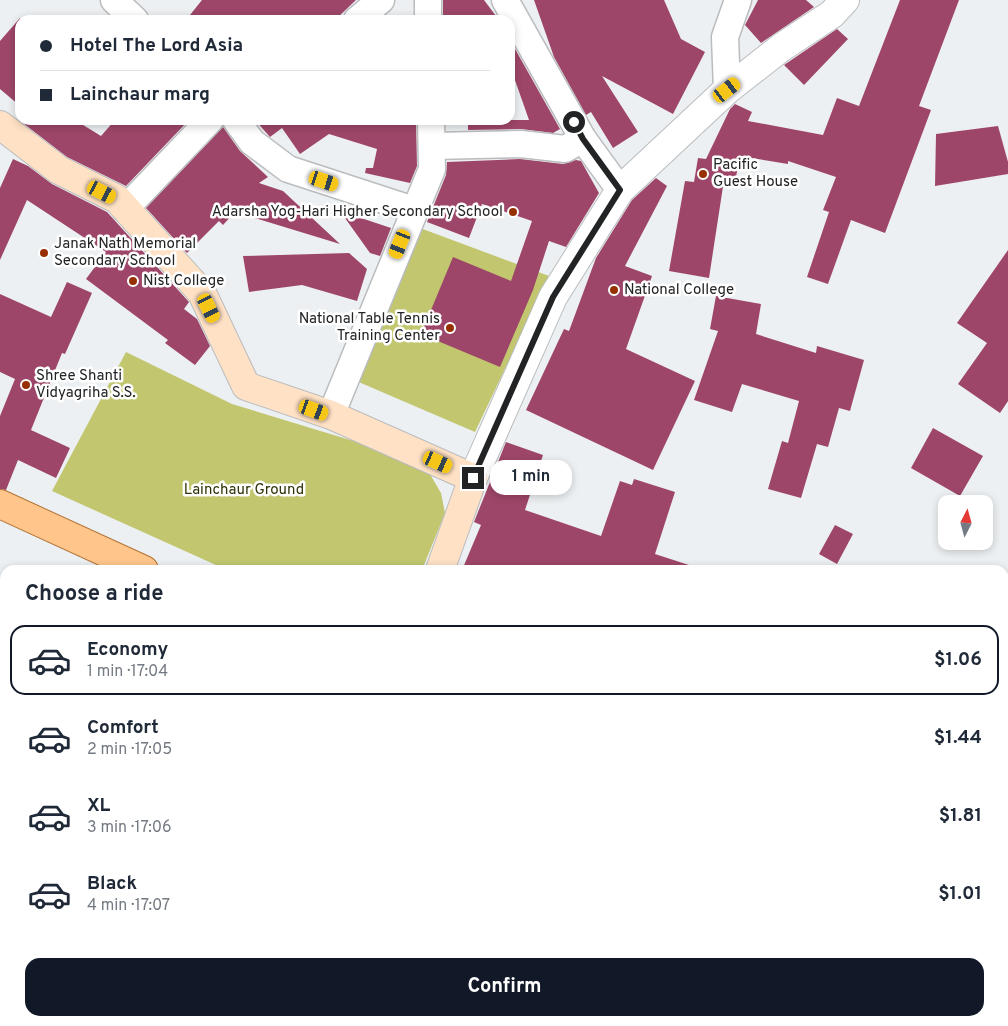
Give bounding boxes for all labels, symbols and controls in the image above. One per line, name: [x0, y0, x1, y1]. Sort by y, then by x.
text: Hotel The Lord Asia: [70, 34, 243, 58]
car: [710, 75, 743, 105]
text: Lainchaur marg: [70, 83, 210, 107]
route start: [563, 111, 585, 133]
place label: Pacific Guest House: [713, 156, 798, 192]
marker: Pacific Guest House: [697, 168, 709, 180]
car: [307, 169, 340, 193]
car: [85, 179, 118, 205]
place label: Adarsha Yog-Hari Higher Secondary School: [212, 203, 503, 222]
marker: Adarsha Yog-Hari Higher Secondary School: [507, 206, 519, 218]
car: [387, 227, 412, 261]
place label: Janak Nath Memorial Secondary School: [54, 235, 196, 271]
marker: Janak Nath Memorial Secondary School: [38, 247, 50, 259]
place label: Nist College: [143, 272, 224, 291]
marker: Nist College: [127, 275, 139, 287]
place label: National College: [624, 281, 734, 300]
marker: National College: [608, 284, 620, 296]
car: [195, 291, 222, 325]
place label: National Table Tennis Training Center: [299, 310, 440, 346]
marker: National Table Tennis Training Center: [444, 322, 456, 334]
place label: Shree Shanti Vidyagriha S.S.: [36, 367, 136, 403]
marker: Shree Shanti Vidyagriha S.S.: [20, 379, 32, 391]
car: [297, 398, 330, 422]
car: [421, 449, 454, 475]
callout: 1 min: [490, 460, 573, 496]
route end: [462, 467, 484, 489]
text: 1 min: [512, 467, 550, 487]
park label: Lainchaur Ground: [184, 481, 304, 500]
north arrow: [938, 495, 992, 550]
map controls: [938, 495, 993, 550]
text: Choose a ride: [25, 581, 163, 608]
icon: car: [27, 638, 72, 683]
text: Economy: [87, 638, 168, 662]
text: $1.06: [934, 648, 982, 672]
text: 1 min · 17:04: [87, 662, 168, 682]
icon: car: [27, 716, 72, 761]
text: Comfort: [87, 716, 159, 740]
text: $1.44: [934, 726, 982, 750]
text: 2 min · 17:05: [87, 740, 172, 760]
icon: car: [27, 794, 72, 839]
text: XL: [87, 794, 110, 818]
text: $1.81: [939, 804, 982, 828]
text: 3 min · 17:06: [87, 818, 172, 838]
icon: car: [27, 872, 72, 917]
text: Black: [87, 872, 137, 896]
text: $1.01: [938, 882, 982, 906]
text: 4 min · 17:07: [87, 896, 170, 916]
button: Confirm: [25, 958, 984, 1016]

